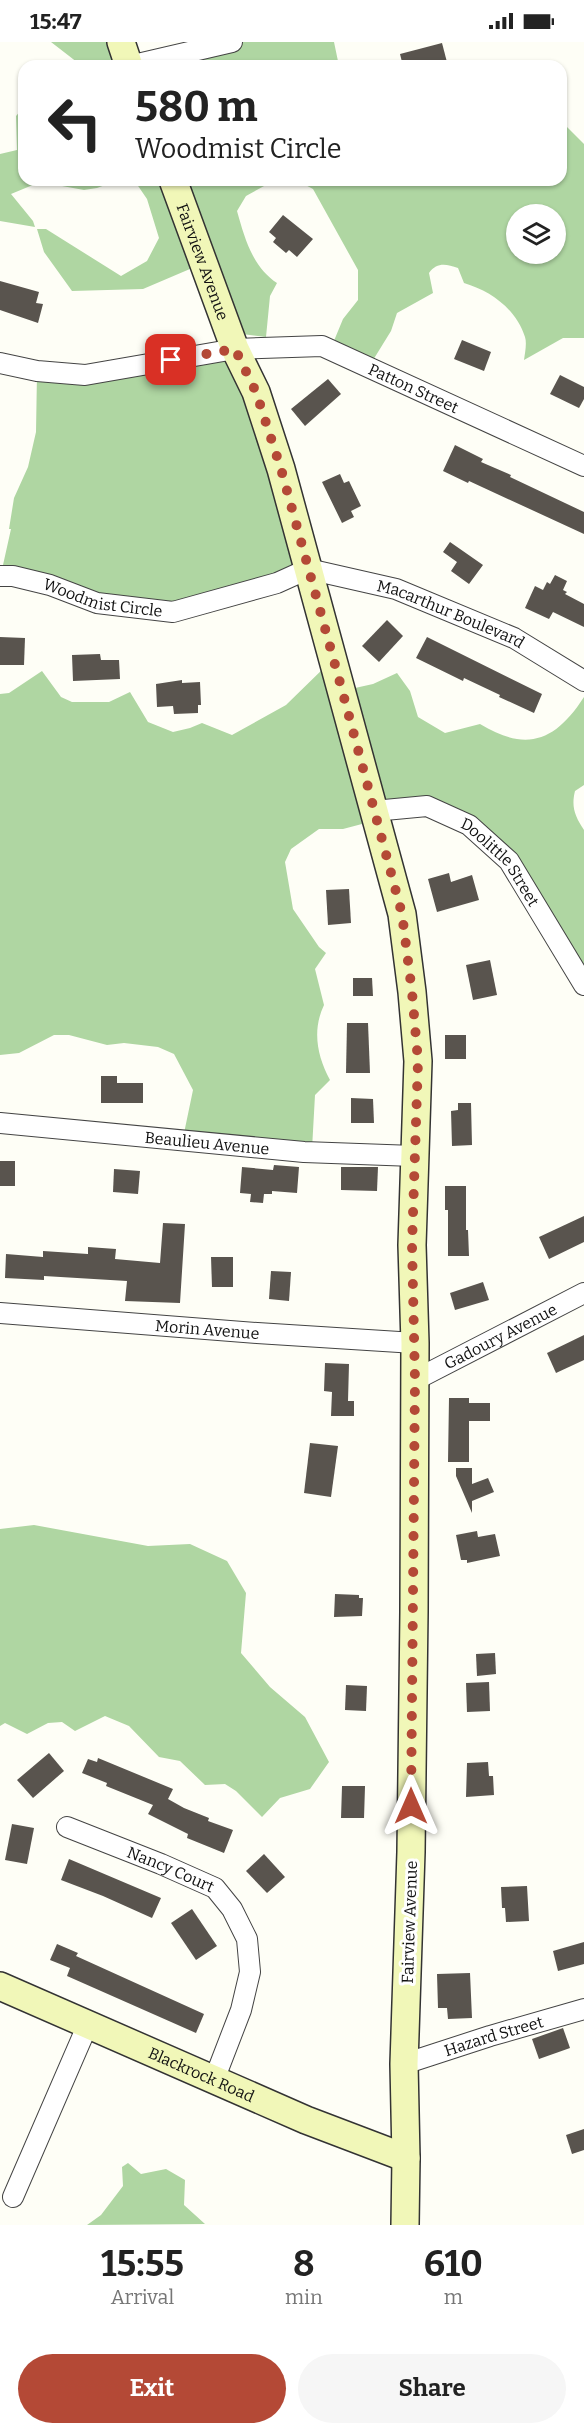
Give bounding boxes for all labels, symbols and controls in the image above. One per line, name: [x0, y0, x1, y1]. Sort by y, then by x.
text: 15:47: [30, 8, 82, 35]
text: 580 m: [135, 82, 258, 132]
icon: left: [36, 84, 114, 162]
text: Woodmist Circle: [135, 133, 342, 165]
street label: Fairview Avenue: [172, 201, 233, 323]
map controls: [506, 204, 566, 264]
button: layers: [506, 204, 566, 264]
pin: [145, 334, 196, 385]
icon: arrive: [154, 343, 187, 376]
street label: Patton Street: [365, 360, 462, 417]
street label: Woodmist Circle: [41, 574, 163, 621]
street label: Macarthur Boulevard: [375, 576, 528, 653]
street label: Doolittle Street: [458, 814, 543, 910]
street label: Beaulieu Avenue: [144, 1128, 270, 1159]
street label: Gadoury Avenue: [441, 1300, 560, 1373]
street label: Morin Avenue: [155, 1316, 260, 1343]
position arrow: [379, 1774, 443, 1838]
street label: Nancy Court: [124, 1843, 217, 1897]
street label: Fairview Avenue: [398, 1860, 421, 1984]
street label: Hazard Street: [442, 2012, 546, 2060]
street label: Blackrock Road: [145, 2043, 258, 2106]
text: 15:55: [101, 2242, 184, 2286]
text: 8: [293, 2242, 315, 2286]
text: 610: [424, 2242, 483, 2286]
text: Arrival: [111, 2285, 174, 2309]
text: min: [285, 2285, 323, 2309]
text: m: [444, 2285, 463, 2309]
button: Exit: [18, 2354, 286, 2423]
button: Share: [298, 2354, 566, 2423]

